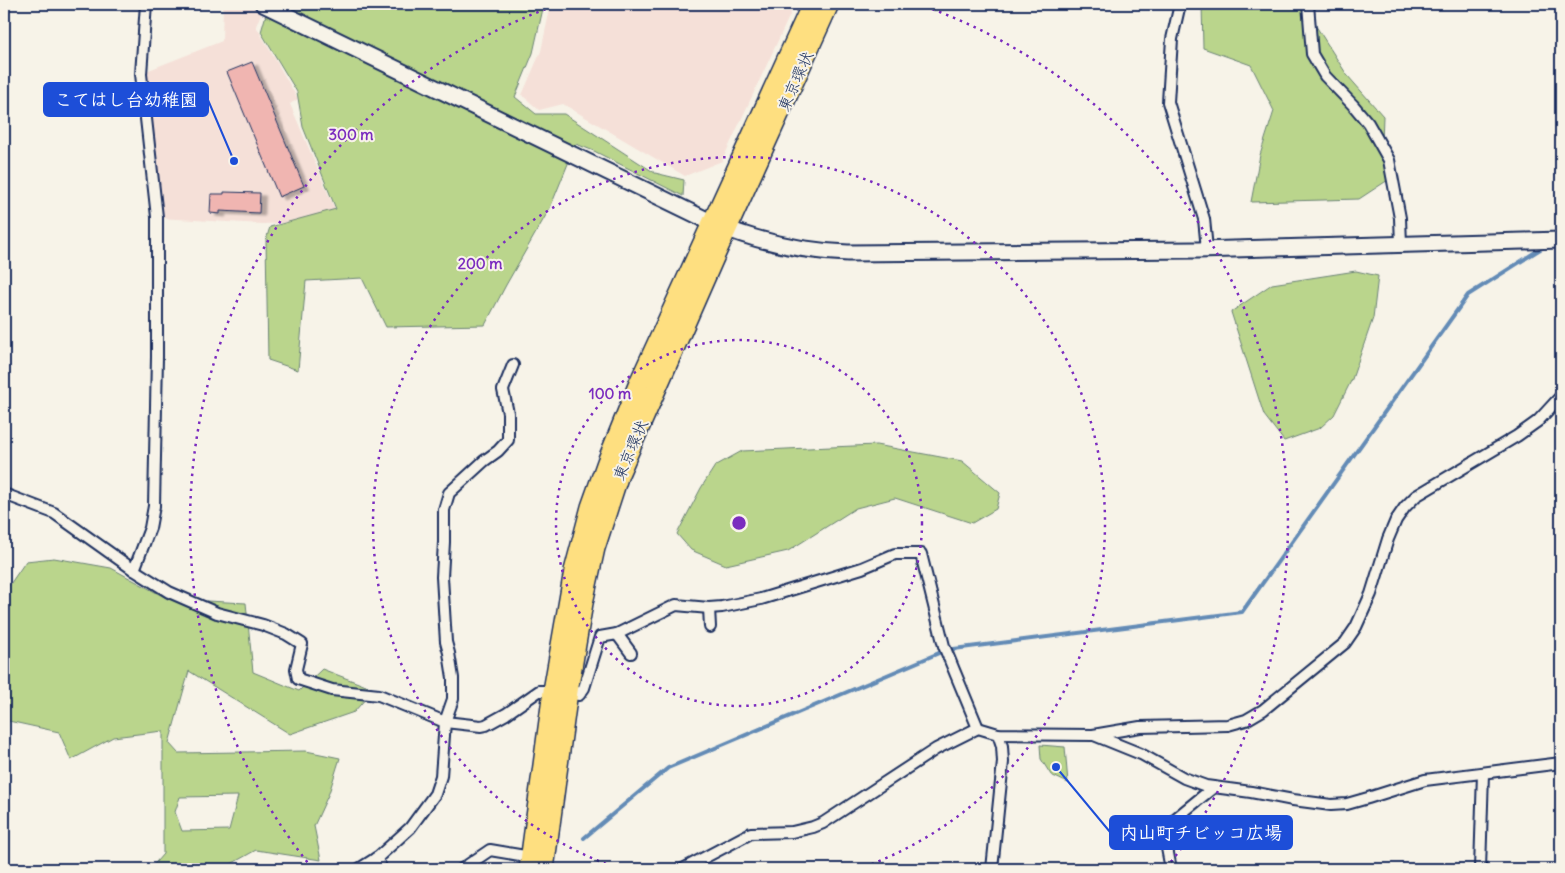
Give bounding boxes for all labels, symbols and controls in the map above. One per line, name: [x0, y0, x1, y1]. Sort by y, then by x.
street label: 東京環状: [773, 48, 817, 114]
callout: こてはし台幼稚園: [44, 83, 208, 116]
text: こてはし台幼稚園: [54, 88, 198, 111]
text: 300 m: [329, 125, 374, 144]
text: 200 m: [458, 254, 502, 273]
text: 100 m: [589, 384, 631, 403]
street label: 東京環状: [608, 417, 652, 483]
centre of rings: [730, 514, 748, 532]
callout: 内山町チビッコ広場: [1110, 816, 1292, 849]
text: 内山町チビッコ広場: [1120, 821, 1282, 844]

